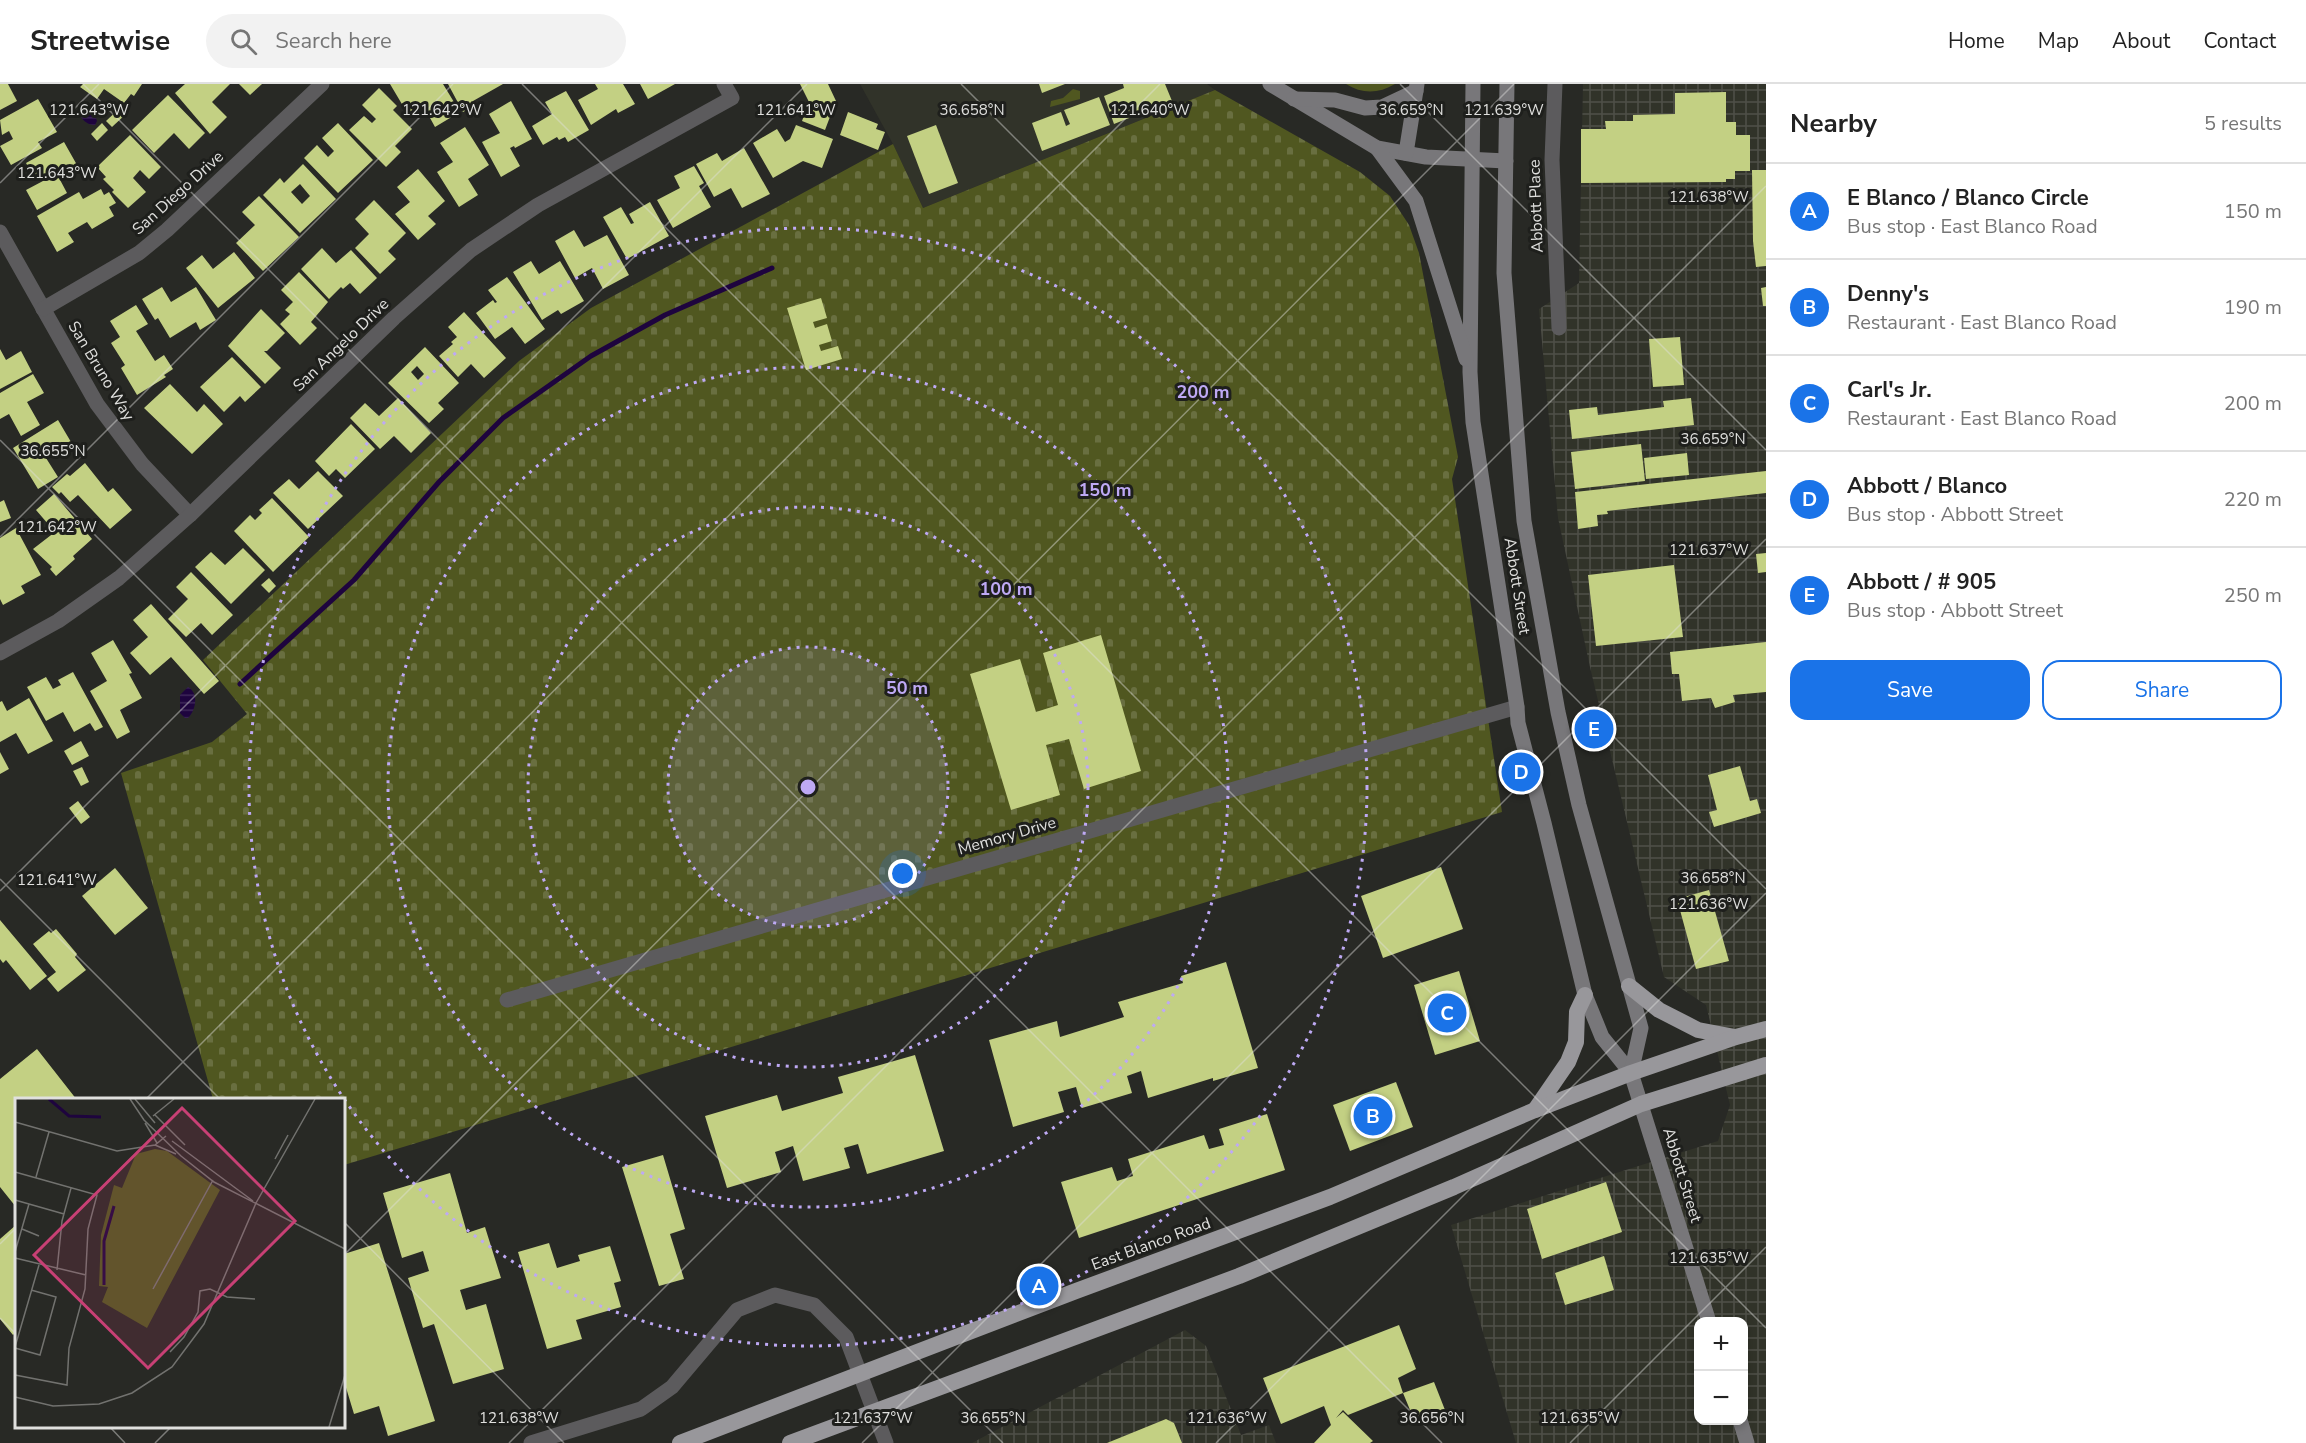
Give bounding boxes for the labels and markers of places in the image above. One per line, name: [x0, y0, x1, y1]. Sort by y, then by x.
pin: E: [1574, 706, 1614, 752]
pin: D: [1502, 750, 1540, 794]
centre of rings: [798, 777, 818, 797]
pin: C: [1428, 990, 1466, 1036]
pin: B: [1354, 1094, 1392, 1138]
pin: A: [1020, 1264, 1058, 1308]

